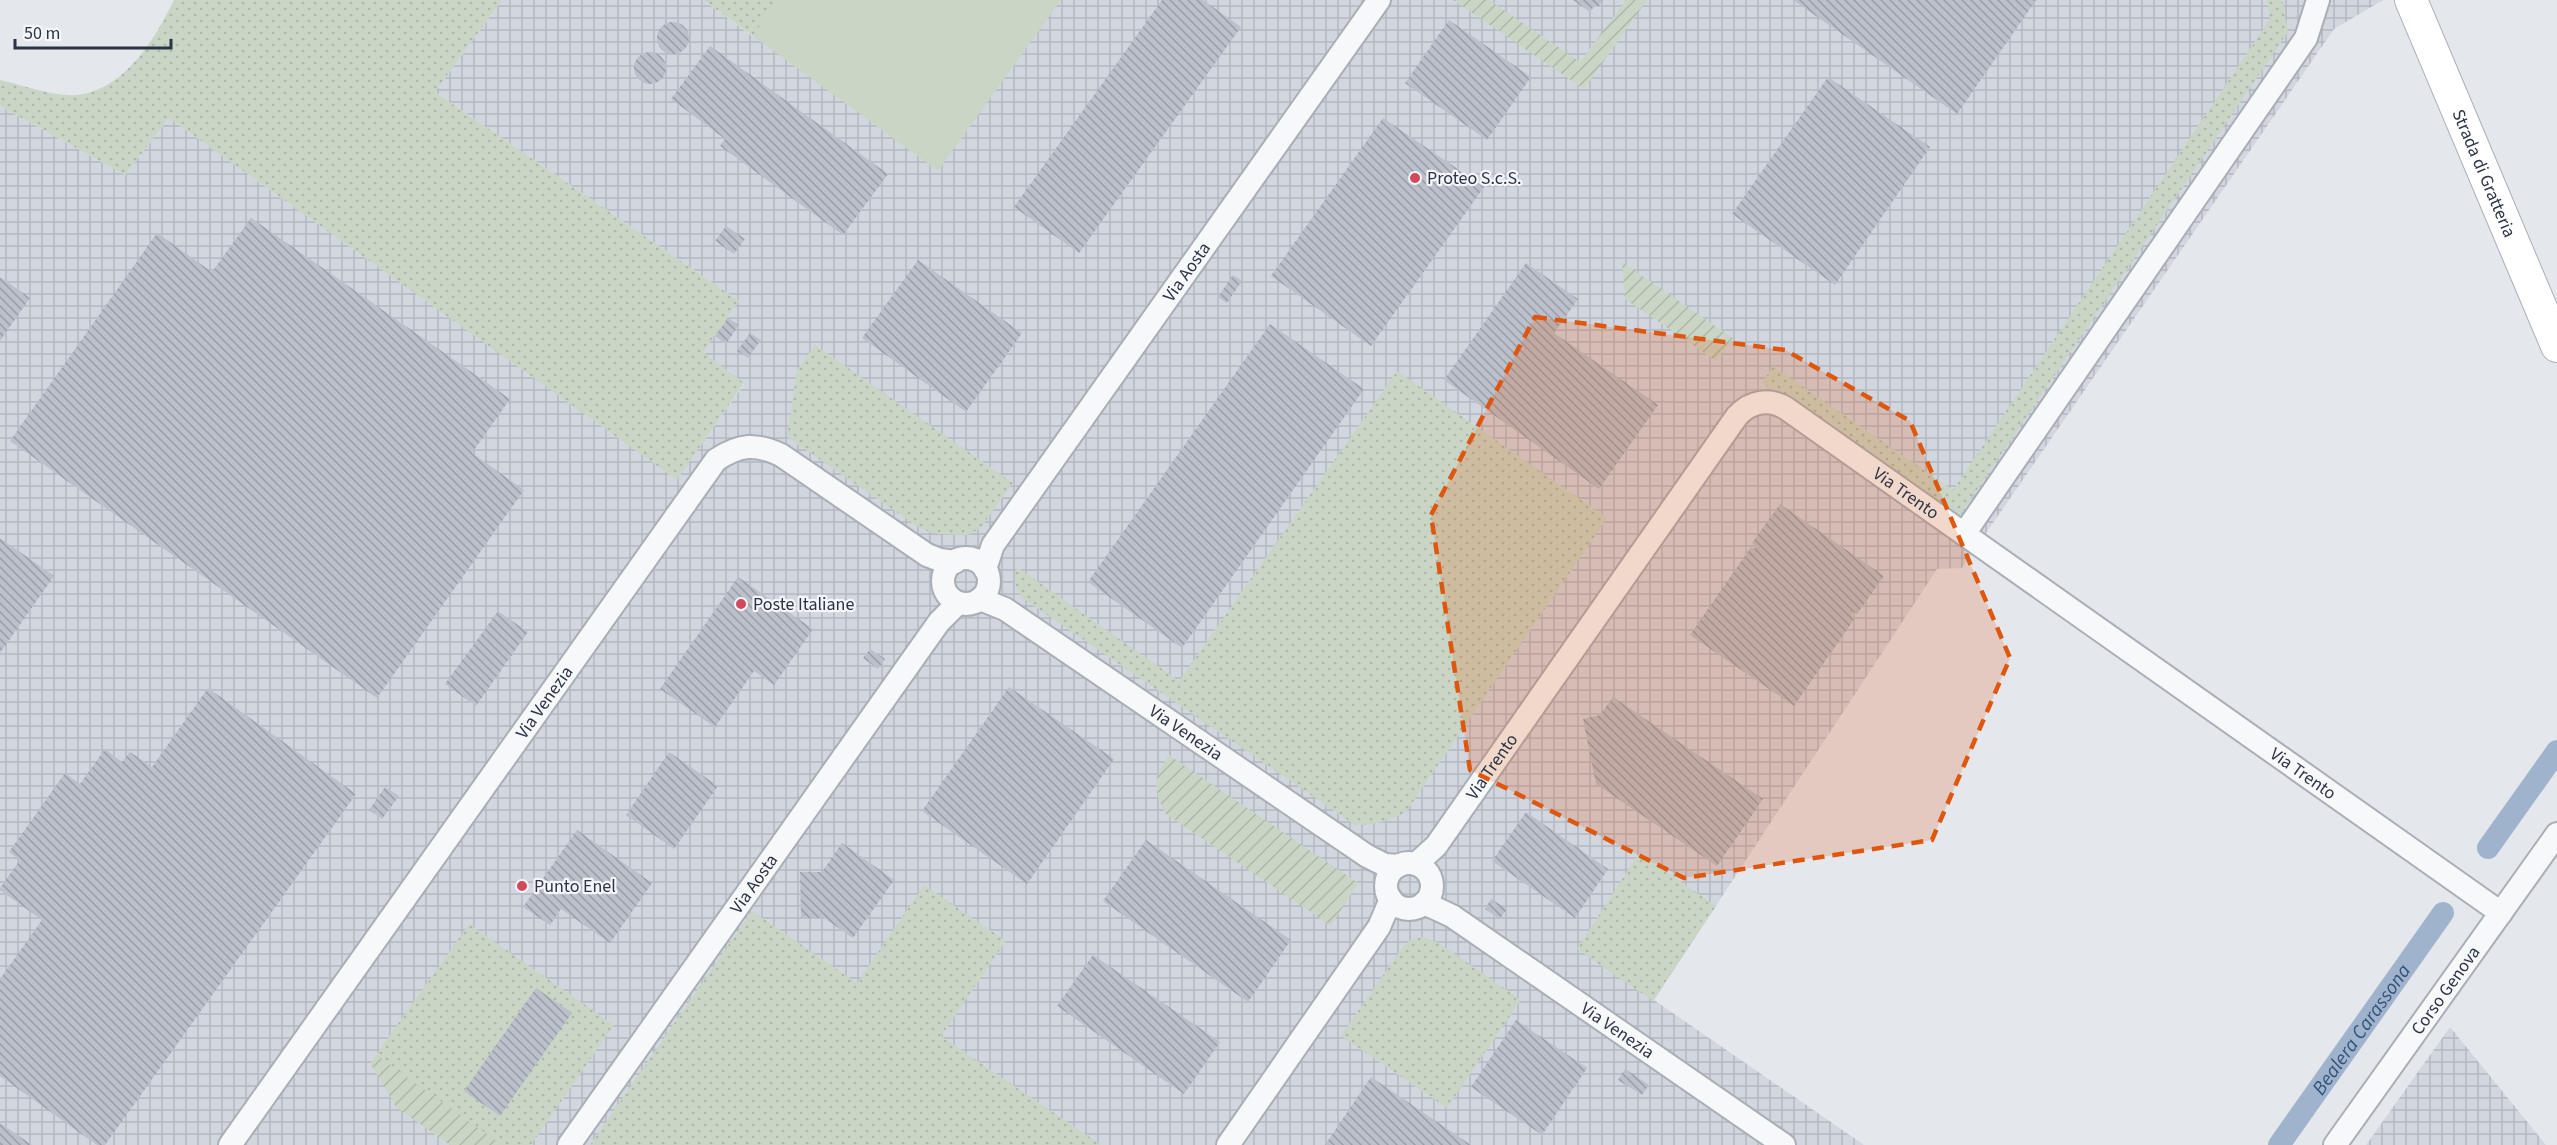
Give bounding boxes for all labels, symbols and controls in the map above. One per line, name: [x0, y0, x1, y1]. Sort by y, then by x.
scale bar: [15, 12, 171, 50]
text: 50 m: [24, 21, 60, 46]
street label: Strada di Gratteria: [2445, 105, 2522, 241]
place label: Proteo S.c.S.: [1427, 166, 1522, 191]
marker: Proteo S.c.S.: [1408, 171, 1422, 185]
street label: Via Aosta: [1157, 237, 1217, 307]
street label: Via Trento: [1868, 461, 1944, 526]
place label: Poste Italiane: [753, 592, 854, 617]
marker: Poste Italiane: [734, 597, 748, 611]
street label: Via Venezia: [510, 661, 579, 744]
street label: Via Venezia: [1144, 699, 1228, 767]
street label: Via Trento: [1460, 729, 1524, 805]
street label: Via Trento: [2265, 742, 2341, 806]
street label: Via Aosta: [724, 849, 784, 919]
place label: Punto Enel: [534, 874, 616, 899]
marker: Punto Enel: [515, 879, 529, 893]
street label: Corso Genova: [2405, 941, 2486, 1040]
water label: Bealera Carassona: [2306, 958, 2418, 1101]
street label: Via Venezia: [1575, 996, 1659, 1065]

